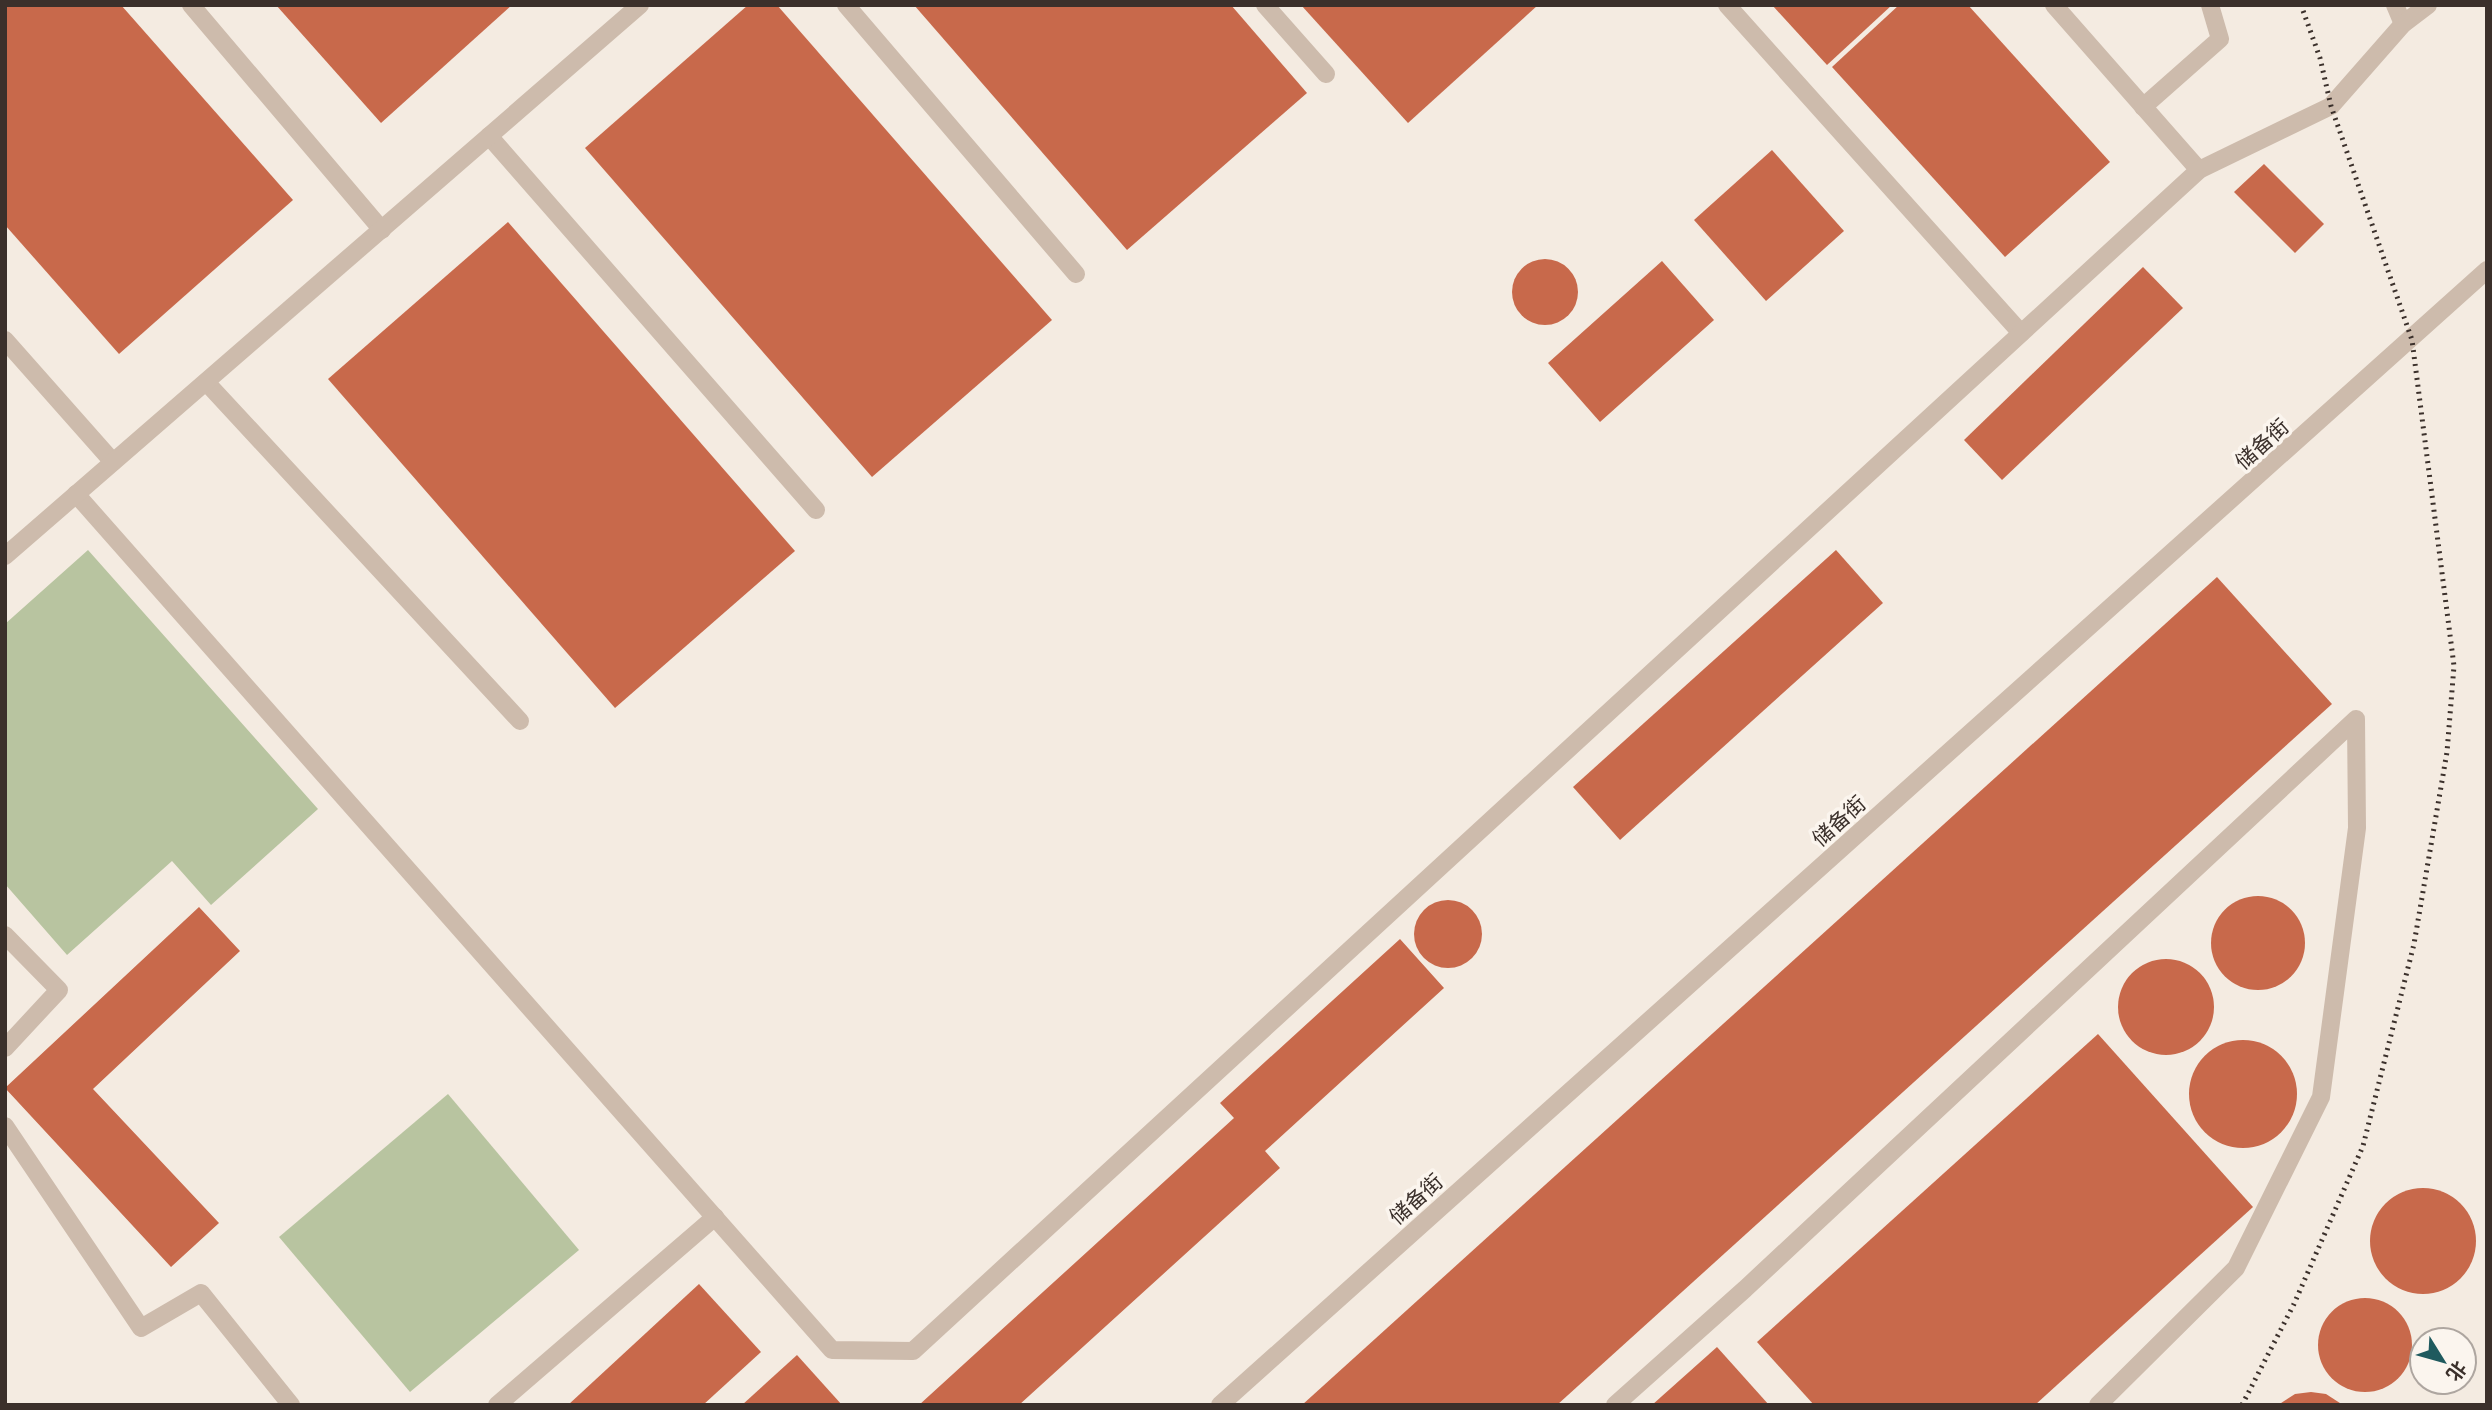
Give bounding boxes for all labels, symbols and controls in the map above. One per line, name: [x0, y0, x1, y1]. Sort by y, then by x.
street label: 储备街: [2230, 414, 2294, 474]
street label: 储备街: [1807, 791, 1871, 851]
street label: 储备街: [1384, 1169, 1448, 1229]
north arrow: [2408, 1326, 2478, 1396]
text: 北: [2441, 1356, 2471, 1385]

